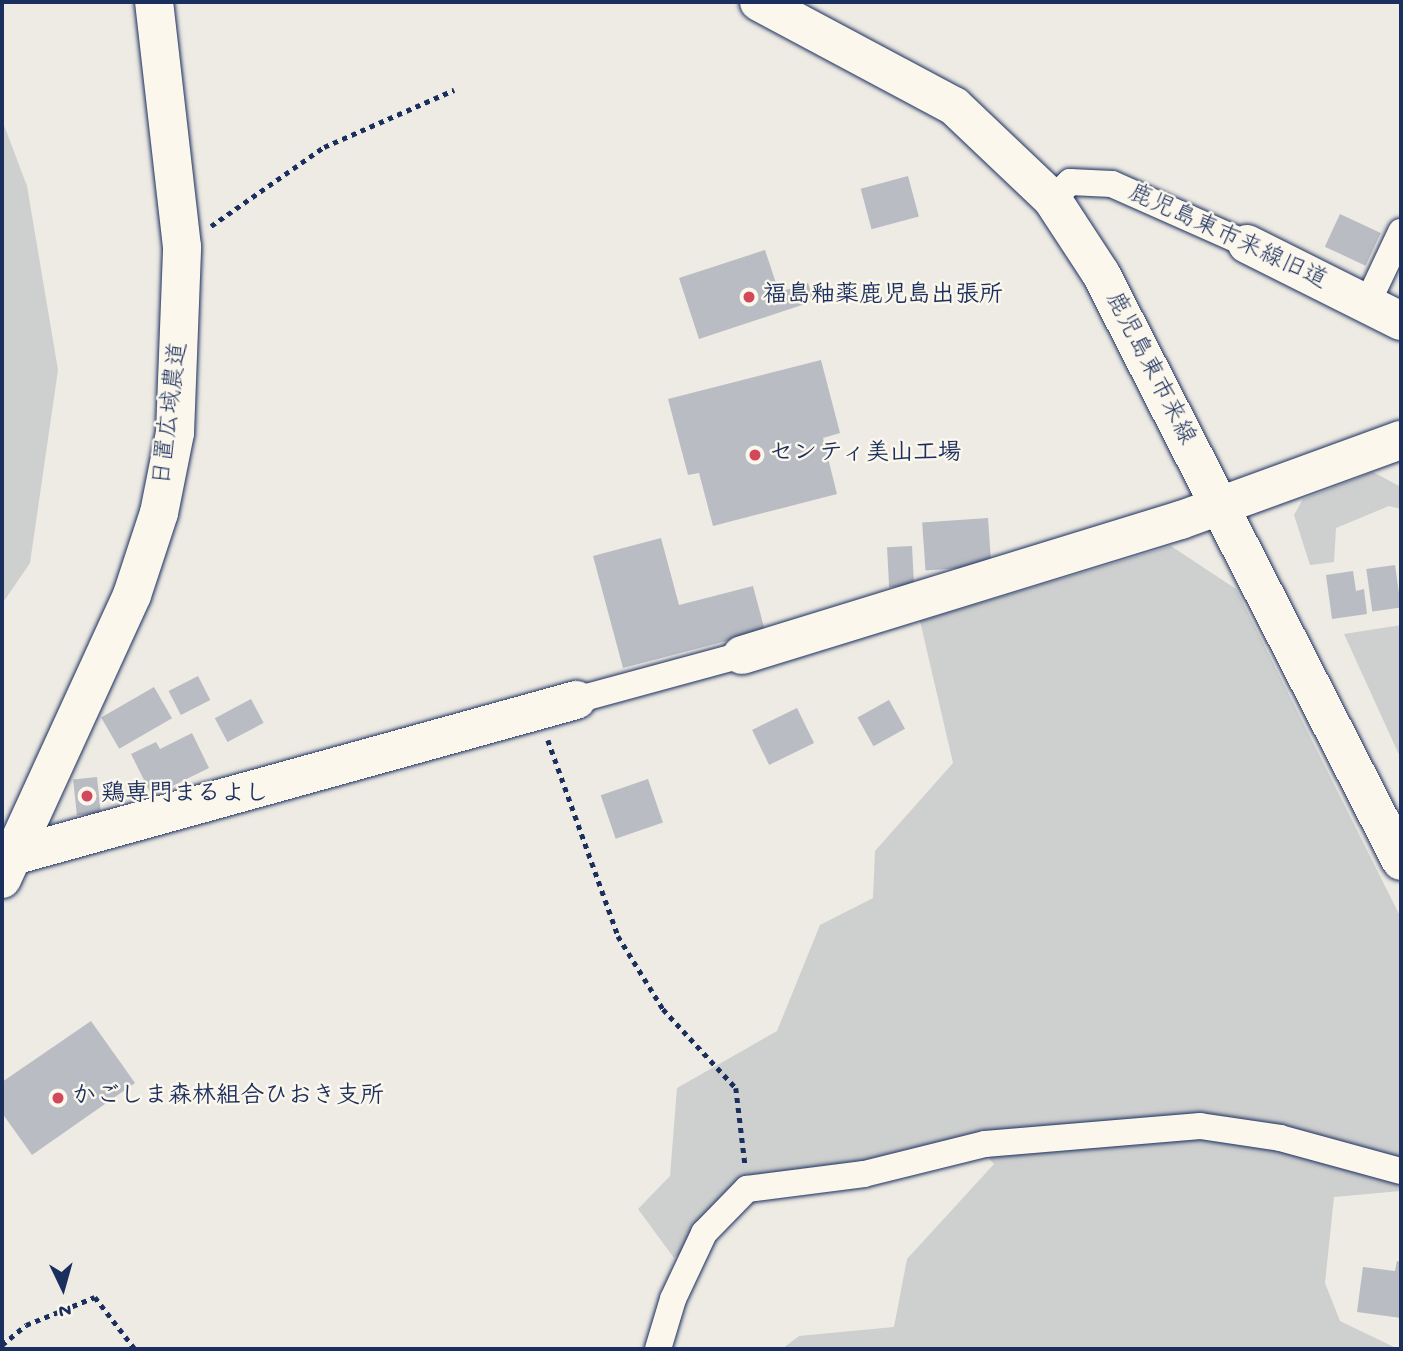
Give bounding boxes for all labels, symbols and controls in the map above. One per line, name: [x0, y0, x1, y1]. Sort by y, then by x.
street label: 鹿児島東市来線旧道: [1123, 179, 1331, 297]
place label: 福島釉薬鹿児島出張所: [763, 283, 1003, 311]
street label: 鹿児島東市来線: [1098, 288, 1200, 450]
marker: 福島釉薬鹿児島出張所: [741, 289, 757, 305]
street label: 日置広域農道: [149, 341, 195, 487]
place label: センティ美山工場: [769, 441, 961, 469]
marker: センティ美山工場: [747, 447, 763, 463]
place label: 鶏専門まるよし: [101, 782, 269, 810]
marker: 鶏専門まるよし: [79, 788, 95, 804]
place label: かごしま森林組合ひおき支所: [72, 1084, 384, 1112]
marker: かごしま森林組合ひおき支所: [50, 1090, 66, 1106]
north arrow: [28, 1253, 98, 1323]
text: N: [58, 1297, 72, 1321]

